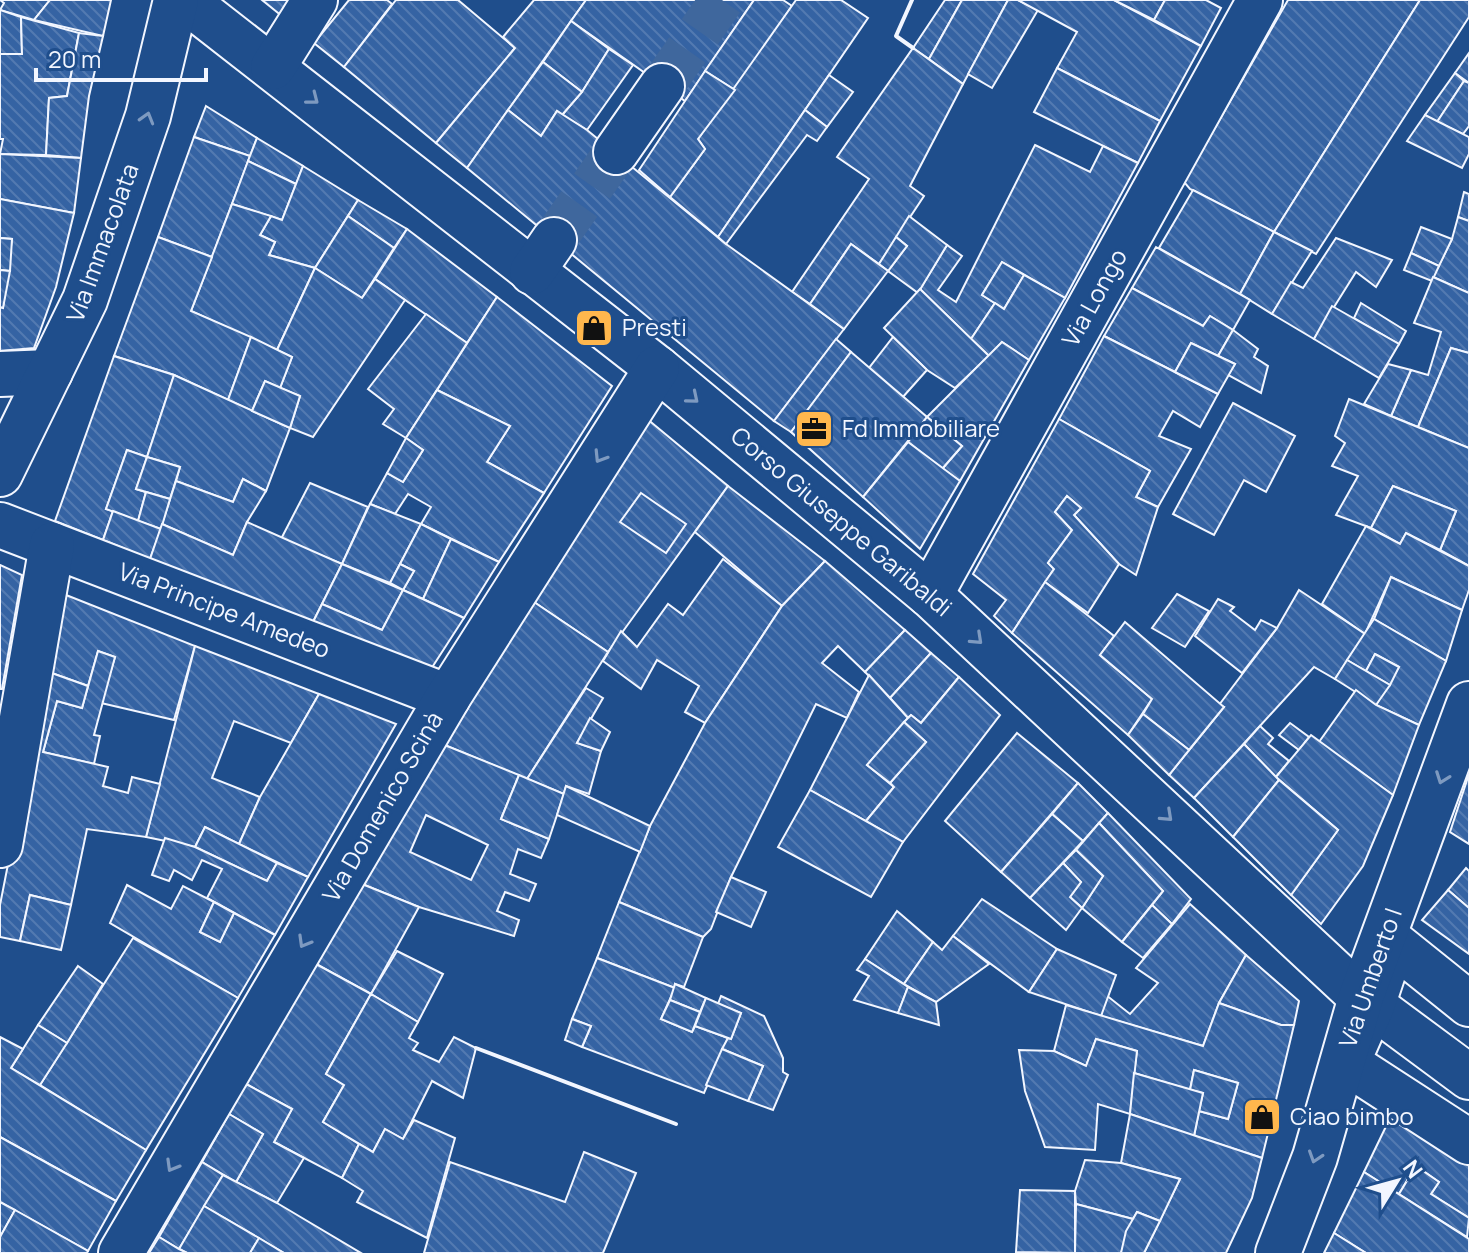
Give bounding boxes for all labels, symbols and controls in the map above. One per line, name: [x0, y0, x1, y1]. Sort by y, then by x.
scale bar: [36, 32, 206, 82]
text: 20 m: [48, 42, 101, 75]
one-way arrow: [304, 89, 318, 104]
one-way arrow: [138, 112, 154, 126]
street label: Via Immacolata: [58, 159, 146, 326]
street label: Via Longo: [1053, 243, 1134, 352]
shop icon: Presti: [573, 307, 615, 349]
place label: Presti: [622, 310, 687, 343]
one-way arrow: [684, 388, 698, 403]
office icon: Fd Immobiliare: [793, 408, 835, 450]
place label: Fd Immobiliare: [842, 411, 1000, 444]
street label: Corso Giuseppe Garibaldi: [725, 419, 959, 623]
one-way arrow: [594, 448, 609, 463]
street label: Via Principe Amedeo: [114, 554, 335, 665]
one-way arrow: [968, 630, 982, 644]
street label: Via Domenico Scinà: [314, 705, 450, 907]
one-way arrow: [1435, 770, 1452, 784]
one-way arrow: [1158, 807, 1172, 822]
street label: Via Umberto I: [1330, 903, 1409, 1052]
one-way arrow: [298, 933, 314, 948]
shop icon: Ciao bimbo: [1241, 1096, 1283, 1138]
place label: Ciao bimbo: [1290, 1099, 1414, 1132]
north arrow: [1357, 1141, 1437, 1221]
one-way arrow: [1308, 1149, 1324, 1163]
text: N: [1396, 1154, 1430, 1184]
one-way arrow: [166, 1157, 182, 1172]

